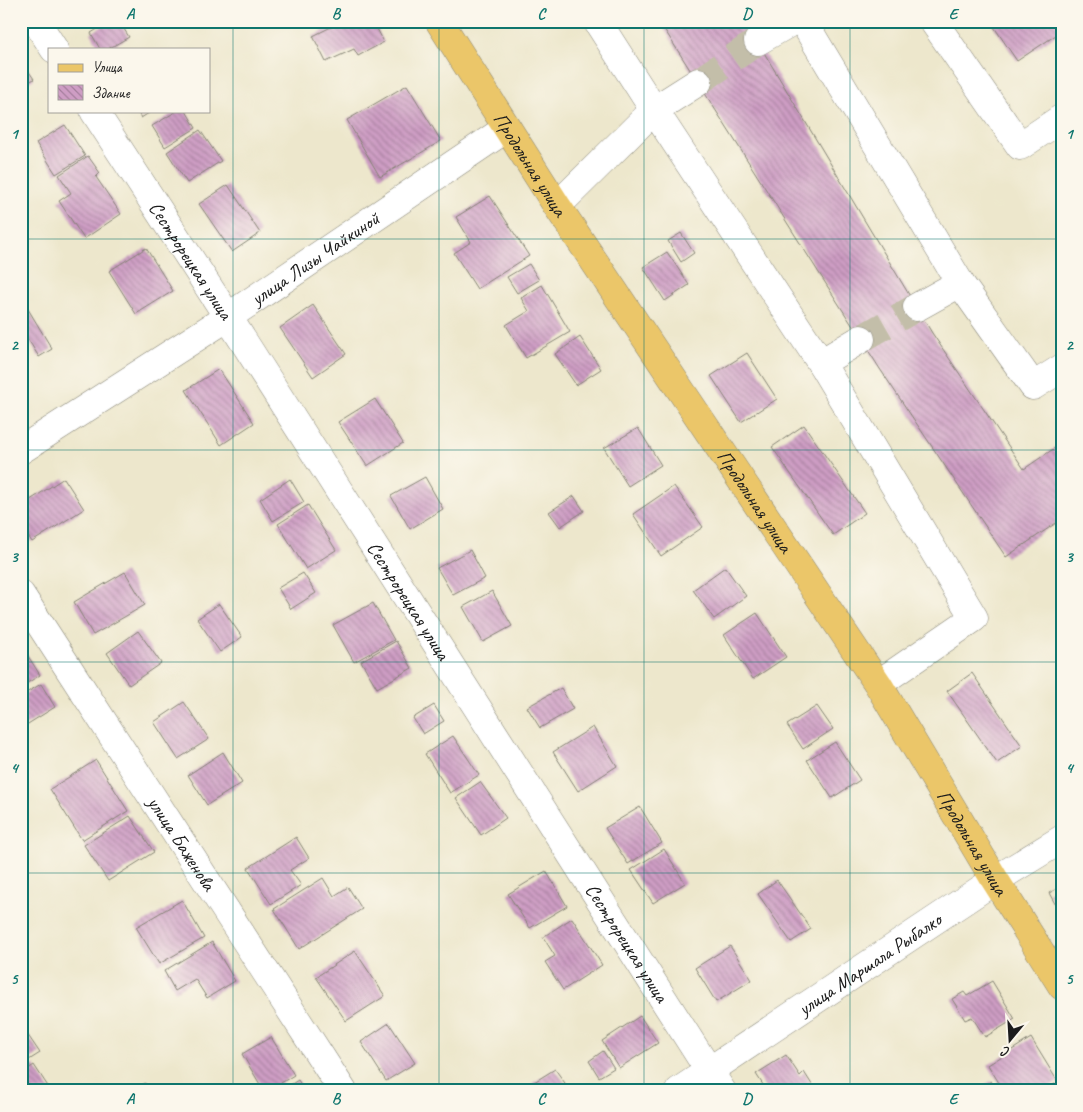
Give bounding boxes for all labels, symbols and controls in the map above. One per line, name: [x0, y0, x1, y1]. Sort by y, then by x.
text: A: [126, 4, 136, 24]
text: B: [332, 4, 342, 24]
text: C: [537, 4, 547, 24]
text: D: [742, 4, 753, 24]
text: E: [949, 4, 960, 24]
legend: [48, 48, 210, 112]
text: Улица: [92, 58, 123, 77]
text: Здание: [92, 84, 131, 103]
street label: Продольная улица: [488, 108, 573, 222]
text: 1: [10, 124, 19, 144]
text: 1: [1065, 124, 1074, 144]
street label: Сестрорецкая улица: [143, 197, 239, 326]
street label: улица Лизы Чайкиной: [245, 205, 386, 311]
text: 2: [10, 335, 19, 355]
text: 2: [1065, 335, 1074, 355]
street label: Продольная улица: [711, 445, 799, 559]
street label: Сестрорецкая улица: [361, 537, 457, 666]
text: 3: [10, 547, 19, 567]
text: 3: [1065, 547, 1074, 567]
text: 4: [10, 758, 19, 778]
text: 4: [1065, 758, 1074, 778]
street label: Продольная улица: [931, 786, 1014, 901]
street label: улица Баженова: [141, 791, 222, 897]
street label: Сестрорецкая улица: [580, 879, 675, 1009]
street label: улица Маршала Рыбалко: [792, 906, 948, 1022]
text: 5: [11, 969, 20, 989]
text: 5: [1066, 969, 1075, 989]
north arrow: [986, 1014, 1036, 1064]
text: С: [998, 1042, 1012, 1061]
text: A: [126, 1089, 136, 1109]
text: B: [332, 1089, 342, 1109]
text: C: [537, 1089, 547, 1109]
text: D: [742, 1089, 753, 1109]
text: E: [949, 1089, 960, 1109]

